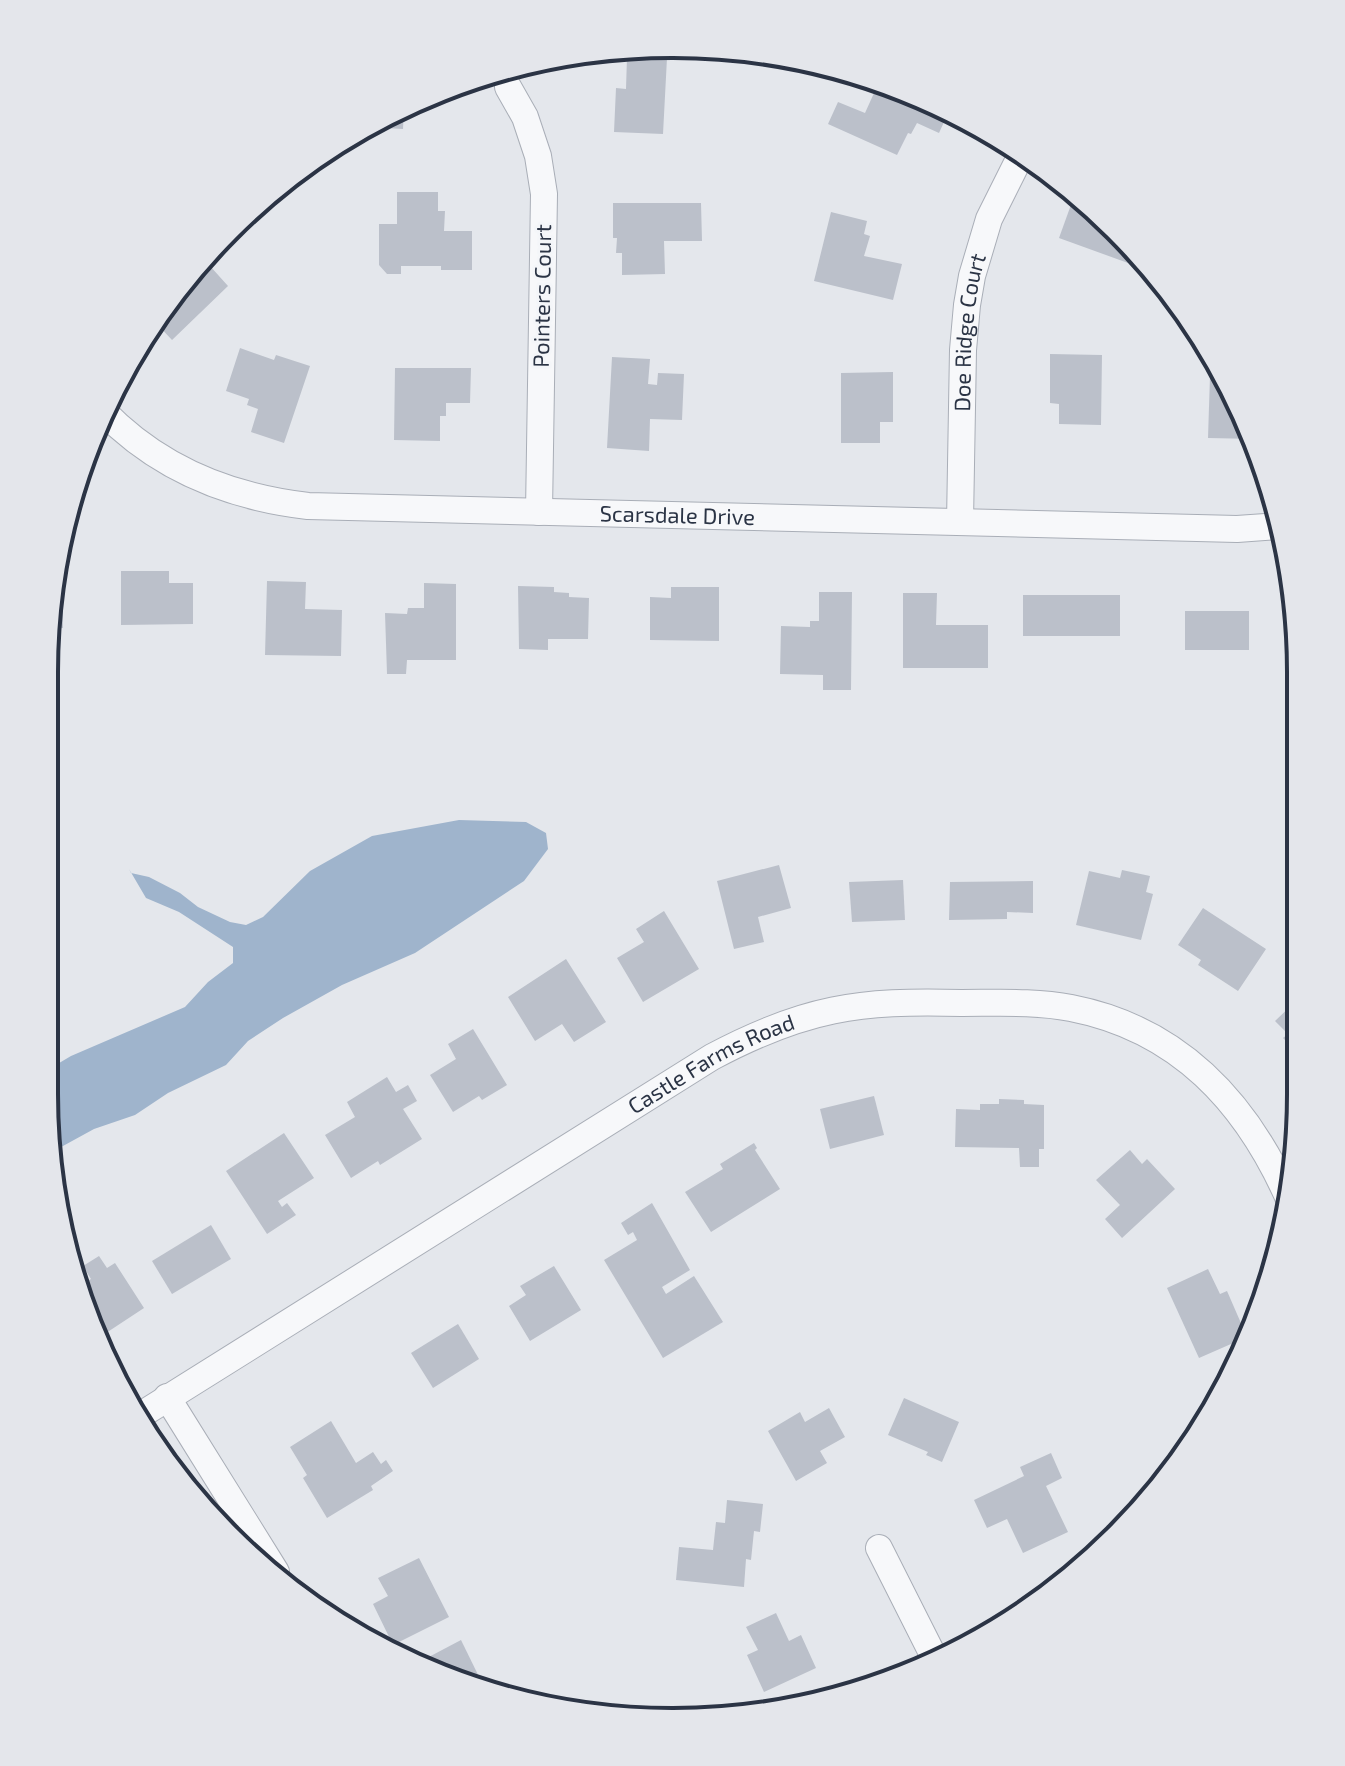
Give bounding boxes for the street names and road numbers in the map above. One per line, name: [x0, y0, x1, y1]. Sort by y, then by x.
street label: Pointers Court: [527, 224, 555, 368]
street label: Doe Ridge Court: [948, 250, 990, 412]
street label: Scarsdale Drive: [599, 499, 755, 529]
street label: Castle Farms Road: [623, 1008, 797, 1119]

